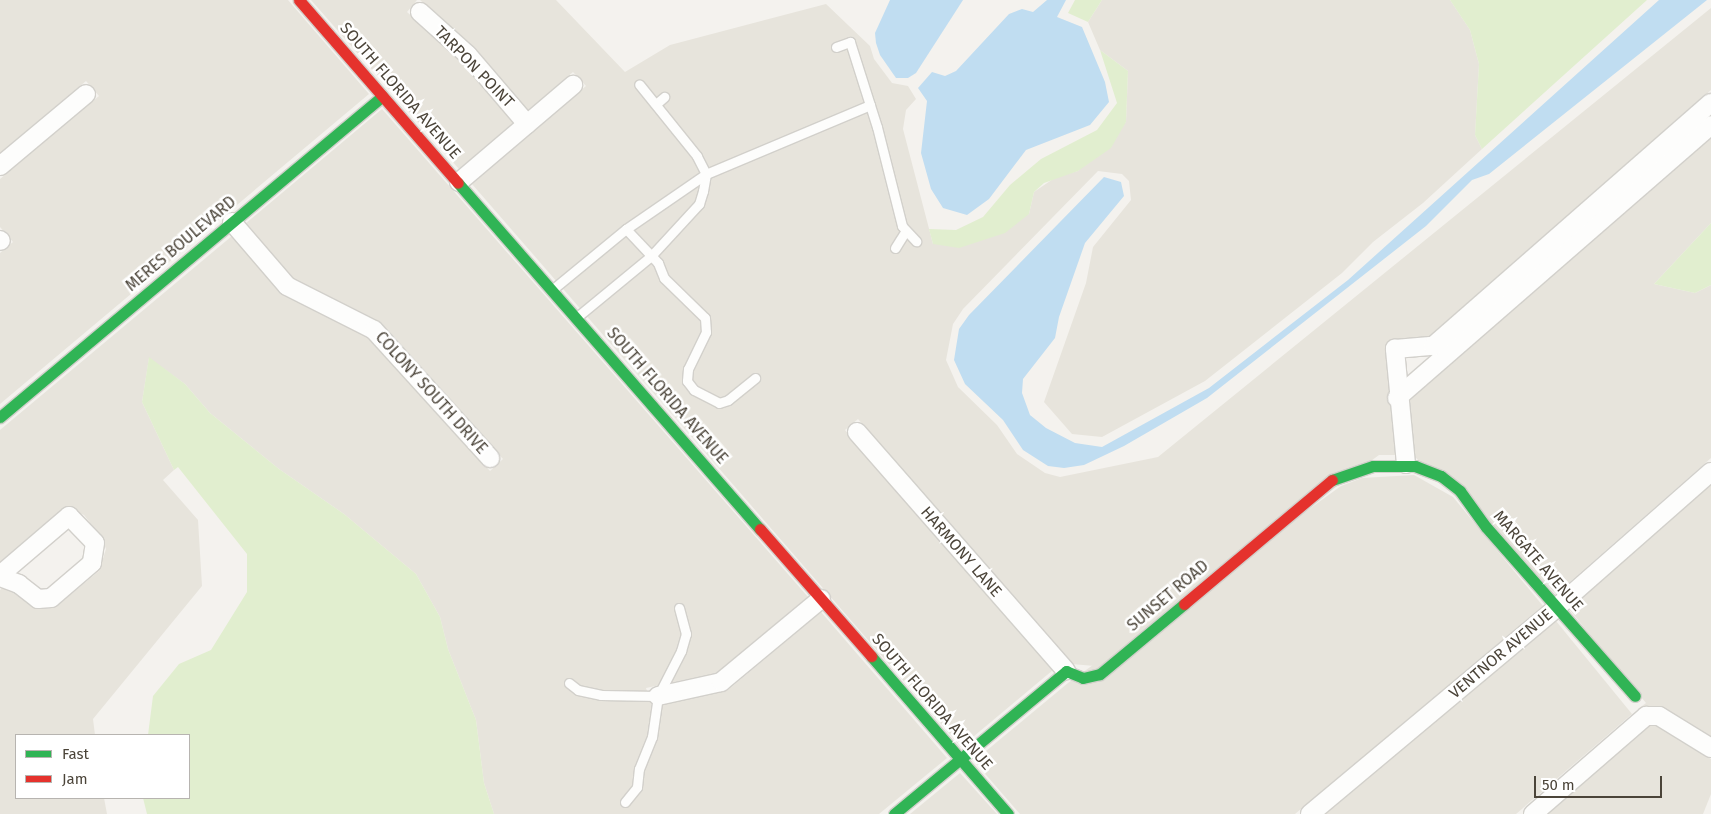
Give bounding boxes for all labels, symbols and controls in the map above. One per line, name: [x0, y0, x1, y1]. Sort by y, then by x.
street label: SOUTH FLORIDA AVENUE: [336, 19, 464, 163]
street label: TARPON POINT: [430, 22, 518, 112]
street label: MERES BOULEVARD: [122, 192, 240, 296]
street label: SOUTH FLORIDA AVENUE: [603, 324, 731, 468]
street label: COLONY SOUTH DRIVE: [371, 328, 491, 458]
street label: HARMONY LANE: [916, 503, 1006, 601]
street label: MARGATE AVENUE: [1489, 507, 1587, 615]
street label: SUNSET ROAD: [1124, 557, 1212, 635]
street label: VENTNOR AVENUE: [1445, 605, 1557, 703]
street label: SOUTH FLORIDA AVENUE: [868, 630, 996, 774]
legend: [15, 734, 190, 799]
text: Fast: [62, 745, 89, 763]
scale bar: [1536, 766, 1664, 798]
text: Jam: [62, 770, 88, 788]
text: 50 m: [1542, 776, 1575, 794]

